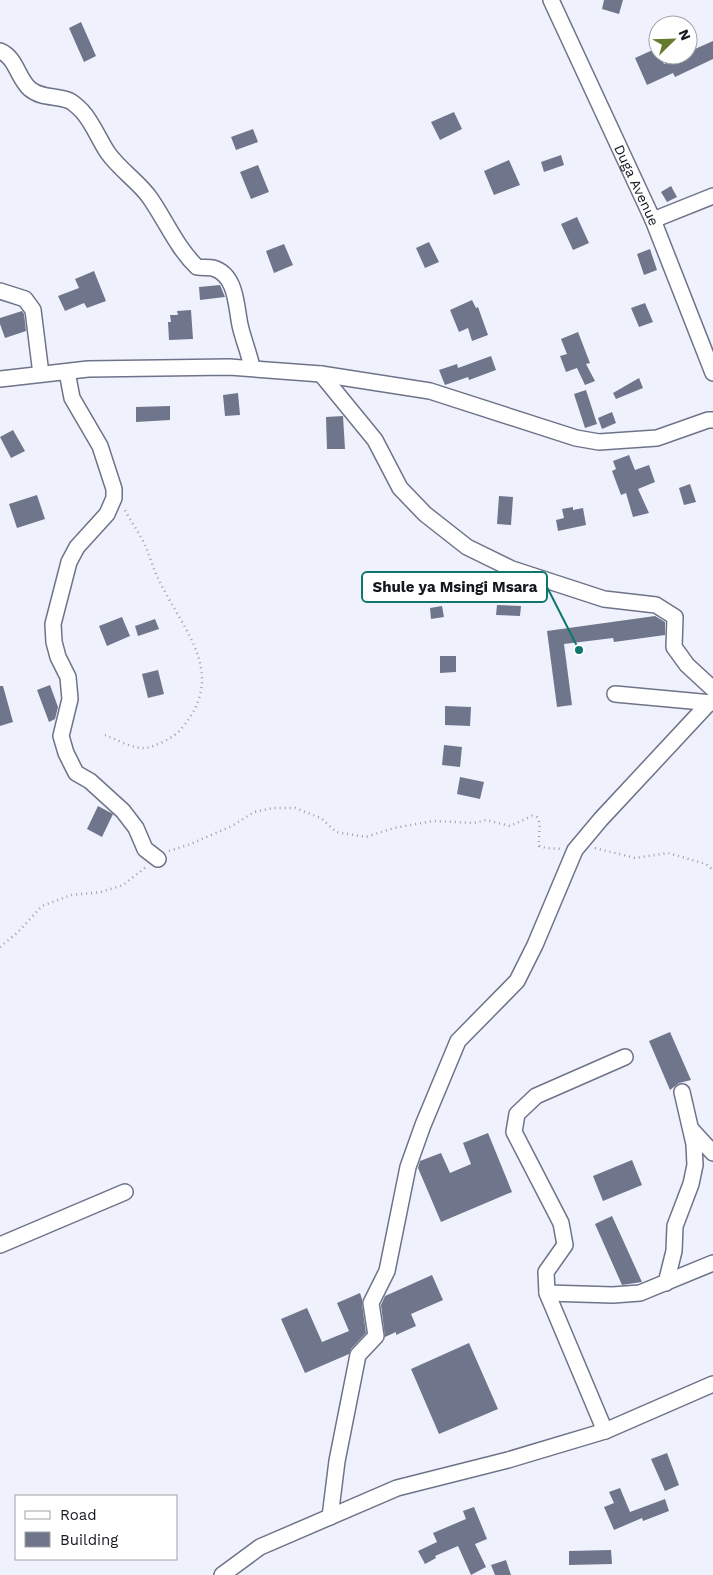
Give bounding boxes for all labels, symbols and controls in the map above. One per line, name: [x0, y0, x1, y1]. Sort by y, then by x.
north arrow: [648, 15, 698, 65]
text: N: [676, 27, 694, 43]
street label: Duga Avenue: [611, 142, 662, 228]
callout: Shule ya Msingi Msara: [362, 572, 547, 602]
text: Shule ya Msingi Msara: [373, 578, 538, 596]
legend: [15, 1495, 178, 1560]
text: Road: [60, 1506, 97, 1524]
text: Building: [60, 1531, 118, 1549]

